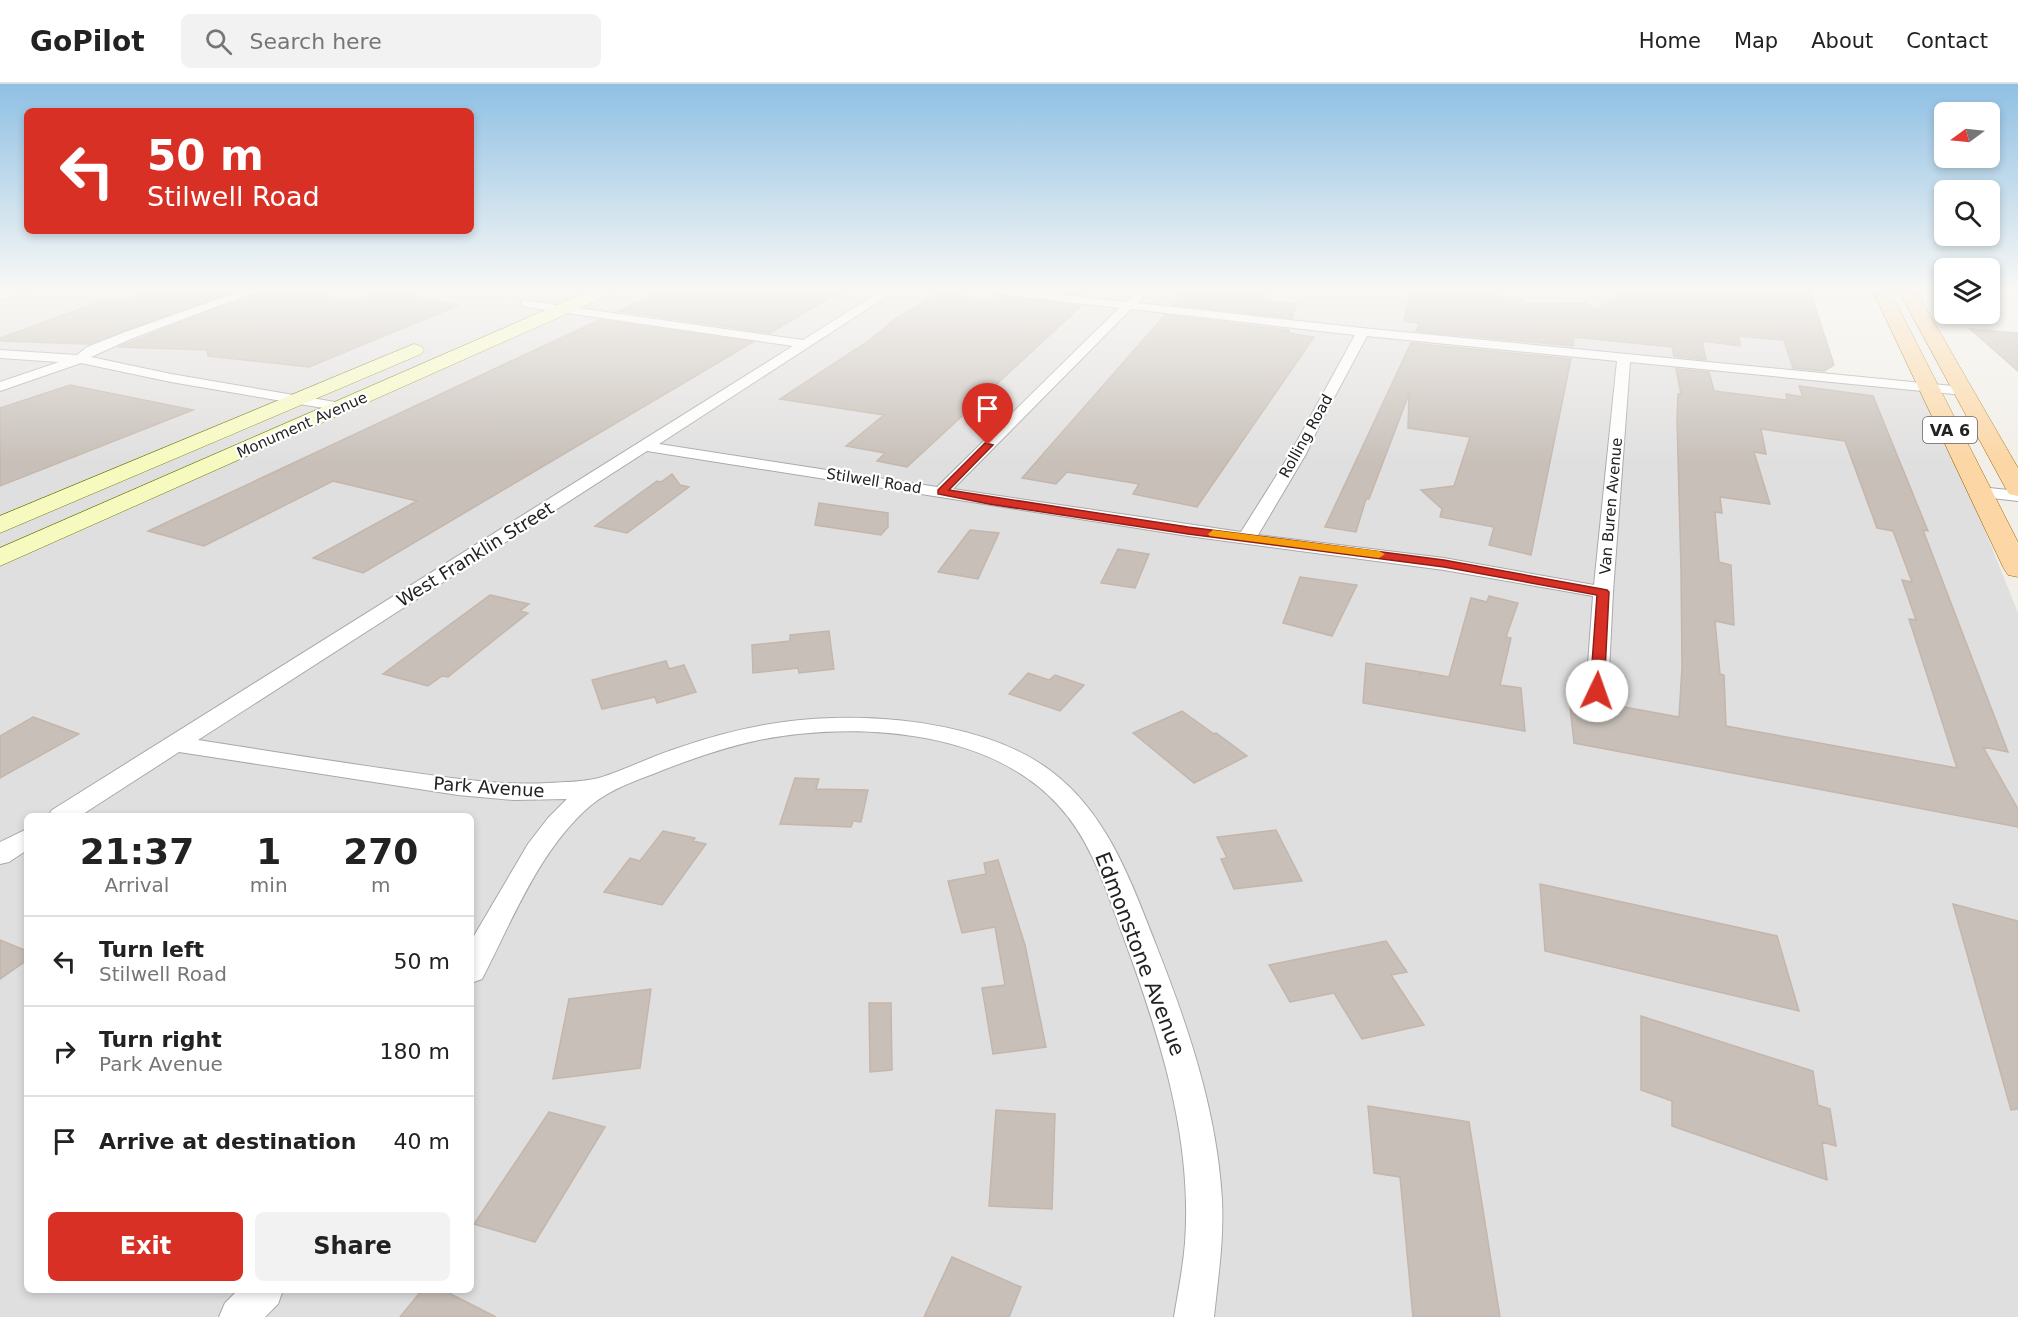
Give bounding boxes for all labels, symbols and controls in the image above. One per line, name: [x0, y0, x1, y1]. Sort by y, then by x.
search box: [181, 14, 601, 68]
text: GoPilot: [30, 25, 145, 58]
icon: search: [202, 25, 235, 58]
text: Search here: [250, 29, 382, 54]
text: Home: [1639, 29, 1701, 53]
text: Map: [1734, 29, 1778, 53]
text: About: [1811, 29, 1873, 53]
text: Contact: [1906, 29, 1988, 53]
north arrow: [1934, 102, 2000, 168]
map controls: [1934, 102, 2000, 324]
text: 50 m: [147, 131, 264, 180]
icon: left: [48, 132, 126, 210]
button: search: [1934, 180, 2000, 246]
text: Stilwell Road: [147, 181, 320, 212]
button: layers: [1934, 258, 2000, 324]
pin: [962, 383, 1013, 445]
street label: Monument Avenue: [234, 388, 370, 462]
street label: Rolling Road: [1276, 391, 1336, 481]
icon: arrive: [971, 392, 1004, 425]
road number: VA 6: [1923, 417, 1977, 443]
street label: Van Buren Avenue: [1596, 437, 1626, 575]
street label: Stilwell Road: [825, 465, 923, 497]
street label: West Franklin Street: [393, 497, 557, 611]
position arrow: [1565, 659, 1629, 723]
street label: Park Avenue: [433, 773, 545, 801]
text: 21:37: [80, 831, 194, 872]
text: 1: [256, 831, 281, 872]
text: 270: [343, 831, 418, 872]
street label: Edmonstone Avenue: [1090, 849, 1190, 1059]
text: Arrival: [104, 873, 169, 897]
text: min: [250, 873, 288, 897]
text: m: [371, 873, 391, 897]
text: Turn left: [99, 937, 204, 962]
icon: left: [48, 945, 81, 978]
text: 50 m: [394, 949, 450, 974]
text: Stilwell Road: [99, 962, 227, 986]
text: Turn right: [99, 1027, 222, 1052]
icon: right: [48, 1035, 81, 1068]
text: 180 m: [380, 1039, 450, 1064]
text: Park Avenue: [99, 1052, 223, 1076]
icon: arrive: [48, 1125, 81, 1158]
text: Arrive at destination: [99, 1129, 356, 1154]
text: 40 m: [394, 1129, 450, 1154]
button: Exit: [48, 1212, 243, 1281]
button: Share: [255, 1212, 450, 1281]

